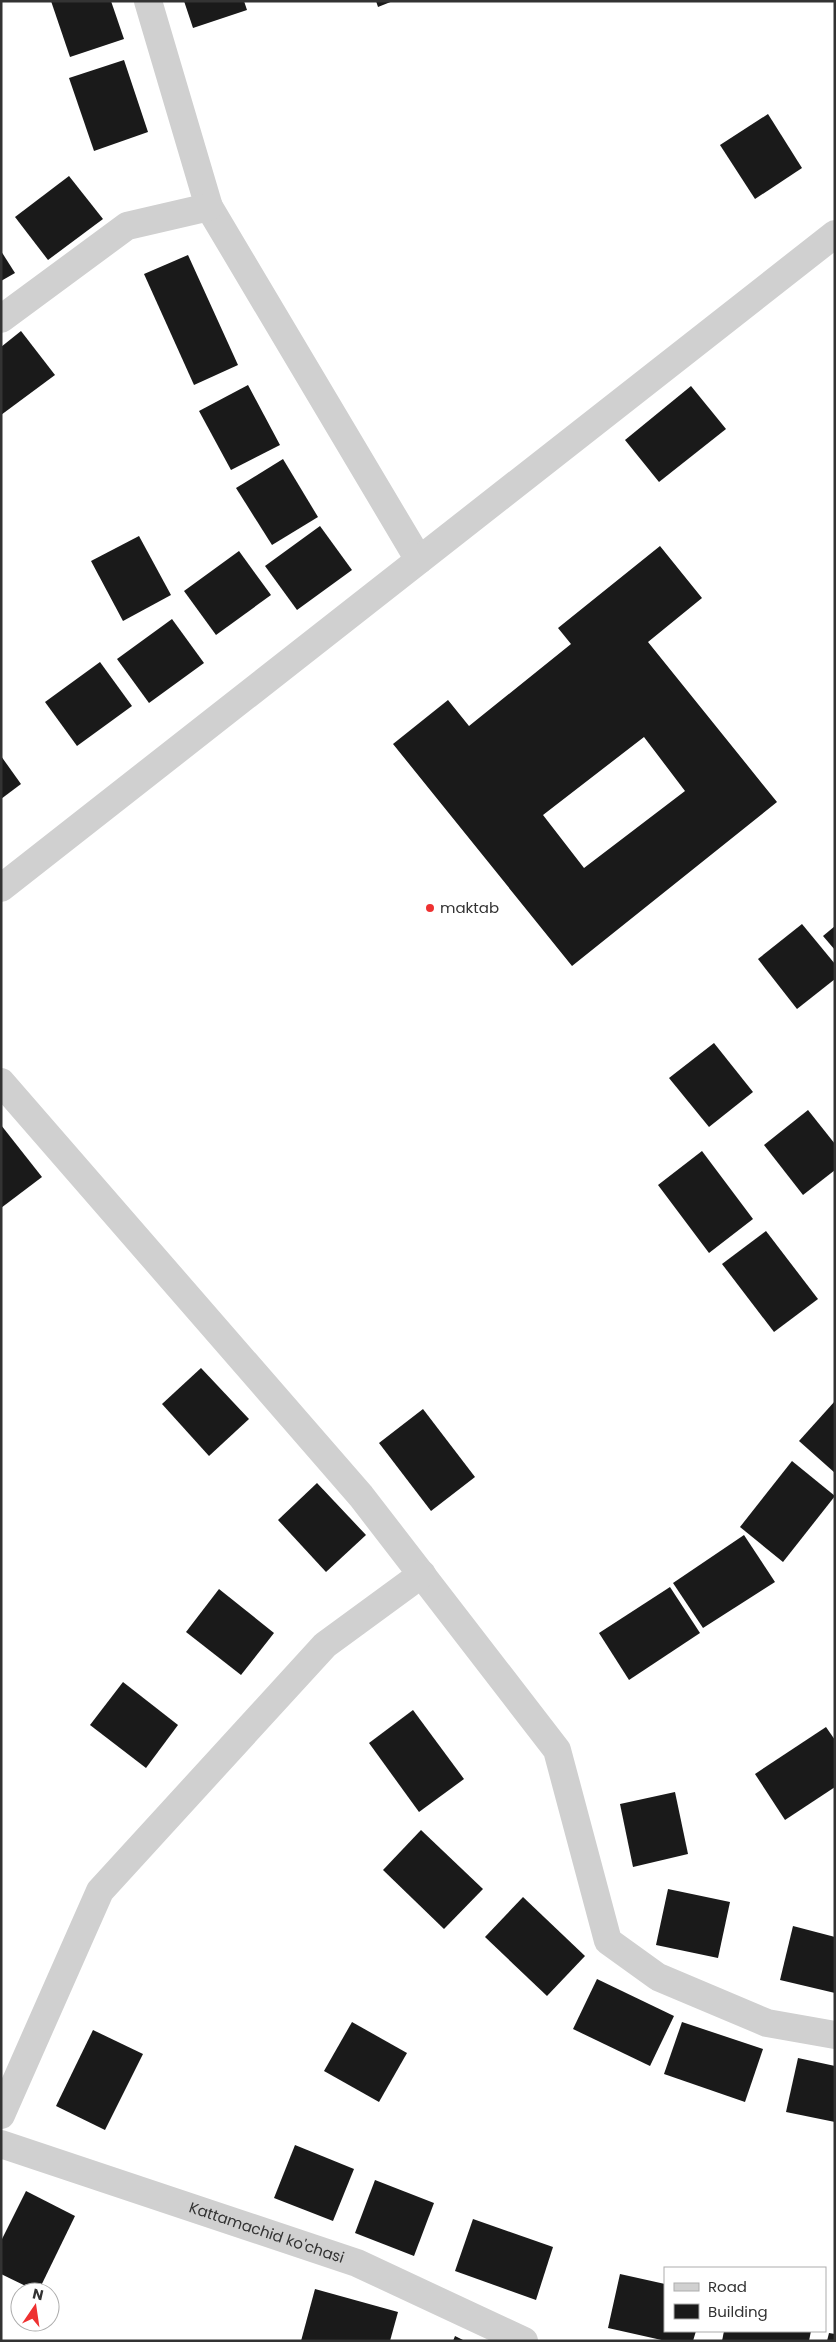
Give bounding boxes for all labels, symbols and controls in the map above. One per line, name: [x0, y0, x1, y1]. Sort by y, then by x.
place label: maktab: [440, 897, 499, 918]
marker: maktab: [424, 902, 436, 914]
street label: Kattamachid ko'chasi: [186, 2197, 347, 2268]
legend: [664, 2267, 826, 2332]
text: Road: [708, 2276, 747, 2297]
north arrow: [10, 2282, 60, 2332]
text: N: [31, 2283, 45, 2305]
text: Building: [708, 2301, 768, 2322]

